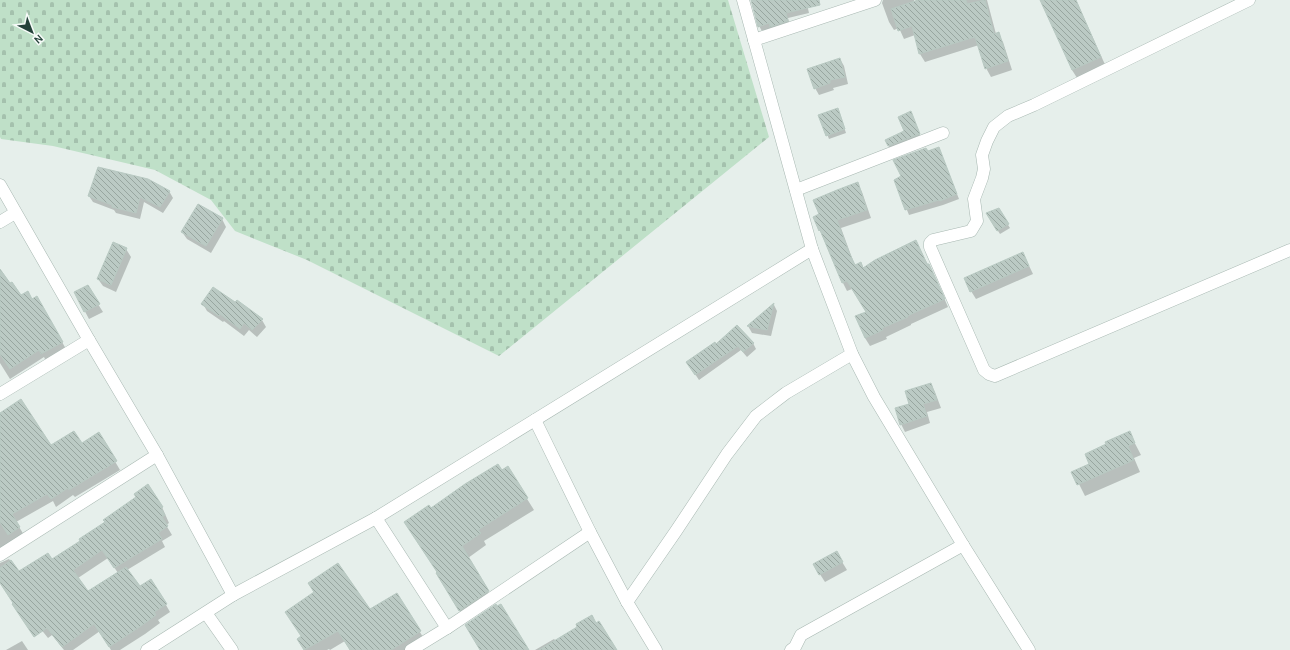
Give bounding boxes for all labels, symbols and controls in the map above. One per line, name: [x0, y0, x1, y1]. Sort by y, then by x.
north arrow: [12, 12, 52, 52]
text: N: [31, 32, 46, 47]

